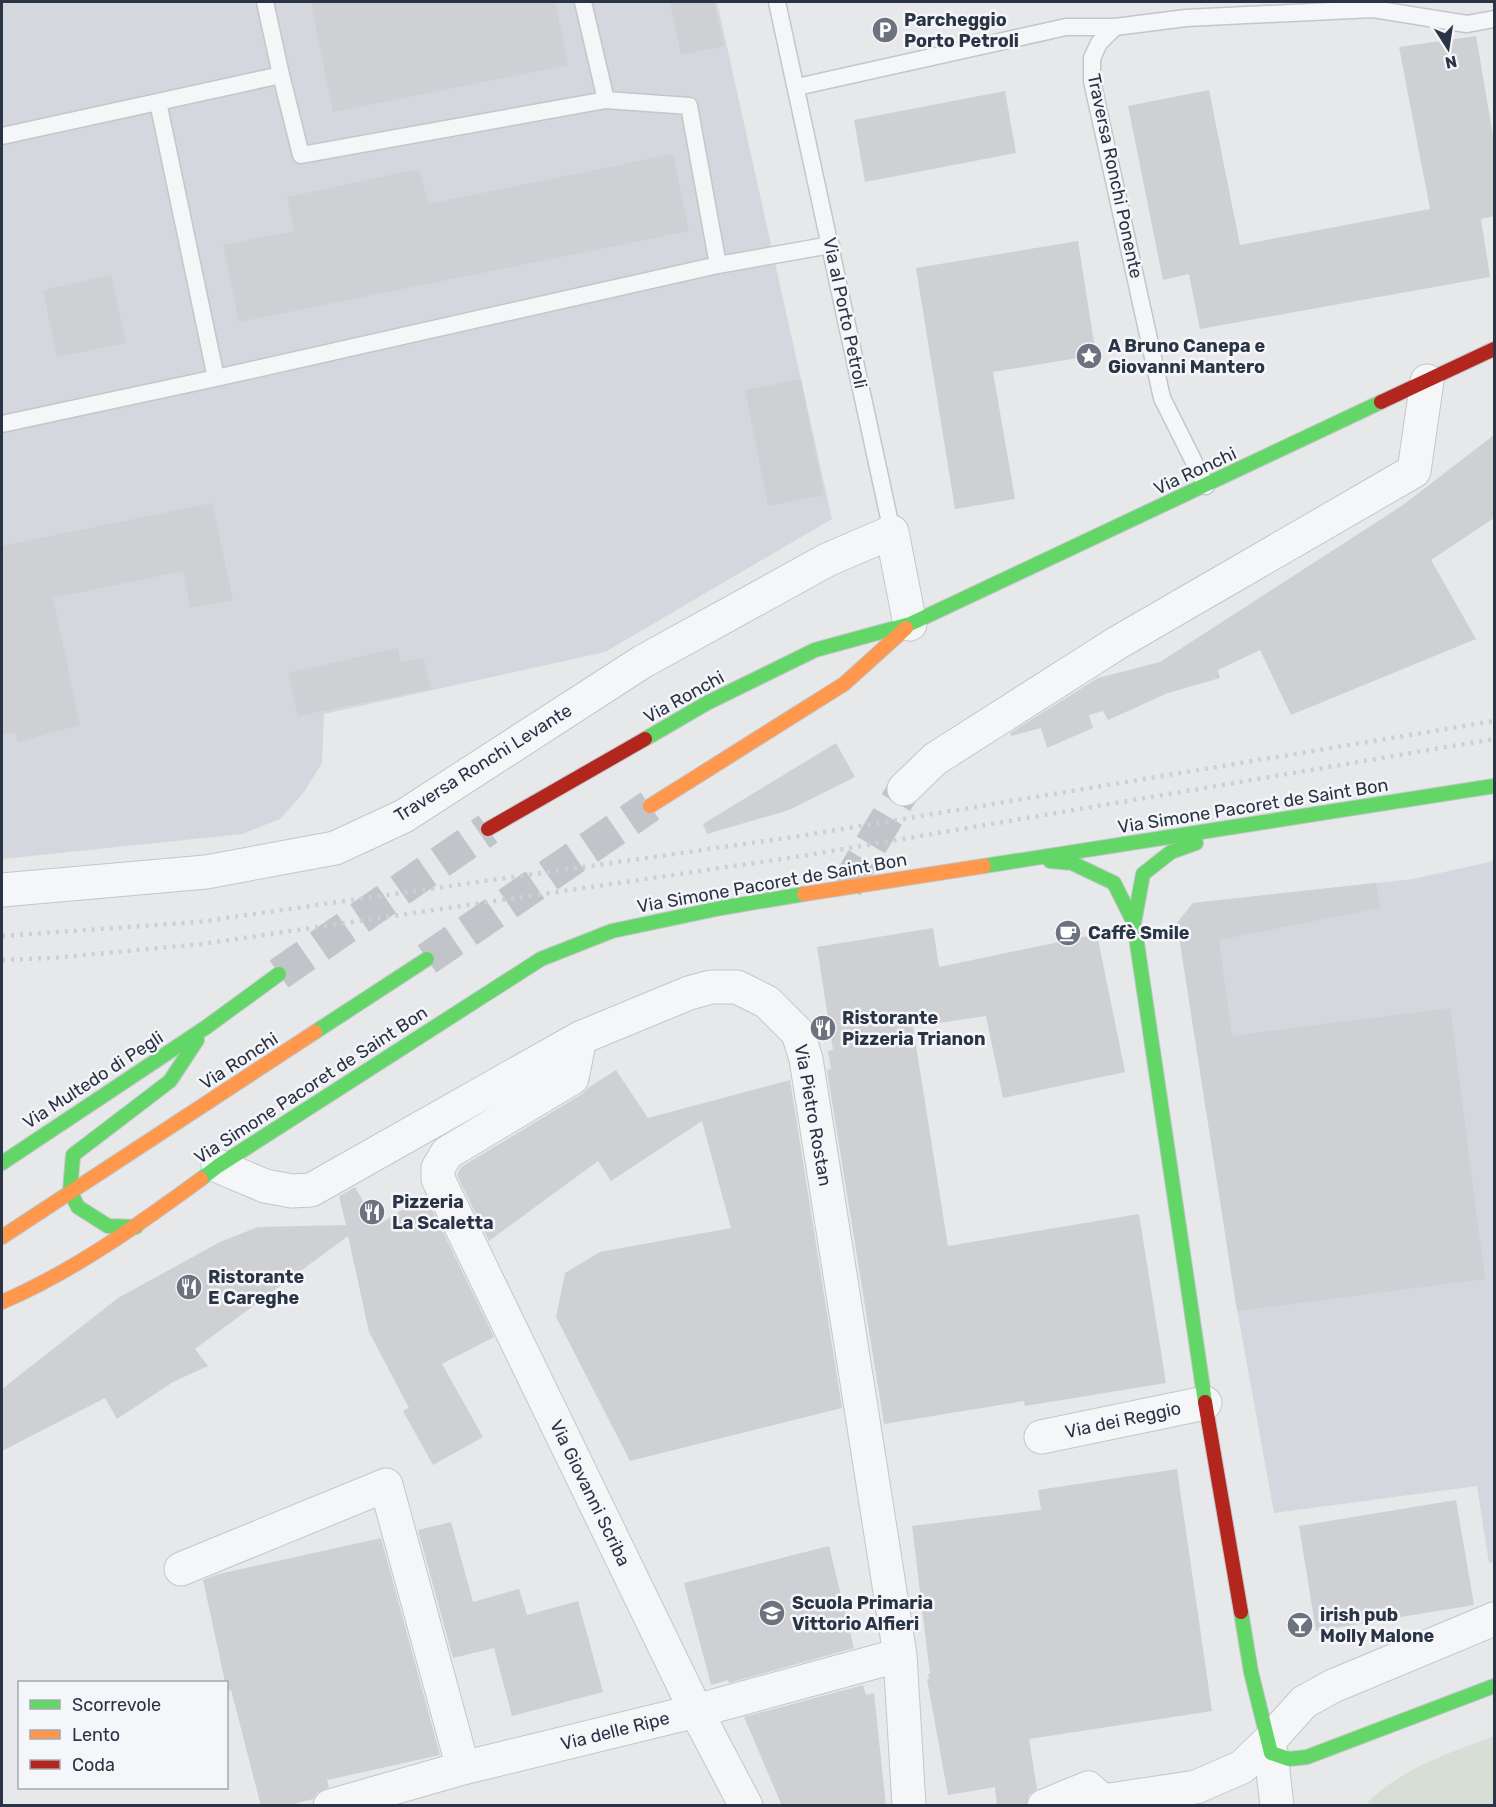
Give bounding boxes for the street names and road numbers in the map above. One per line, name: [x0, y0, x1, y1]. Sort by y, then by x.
street label: Traversa Ronchi Ponente: [1083, 72, 1147, 280]
street label: Via al Porto Petroli: [818, 236, 872, 390]
street label: Via Ronchi: [1150, 442, 1240, 500]
street label: Via Ronchi: [640, 666, 728, 728]
street label: Traversa Ronchi Levante: [390, 699, 576, 827]
street label: Via Simone Pacoret de Saint Bon: [1116, 774, 1390, 838]
street label: Via Simone Pacoret de Saint Bon: [635, 848, 909, 918]
street label: Via Simone Pacoret de Saint Bon: [190, 1001, 432, 1169]
street label: Via Multedo di Pegli: [19, 1026, 167, 1134]
street label: Via Ronchi: [196, 1028, 282, 1094]
street label: Via Pietro Rostan: [790, 1042, 836, 1188]
street label: Via dei Reggio: [1063, 1397, 1183, 1443]
street label: Via Giovanni Scriba: [545, 1416, 635, 1570]
street label: Via delle Ripe: [558, 1707, 672, 1755]

